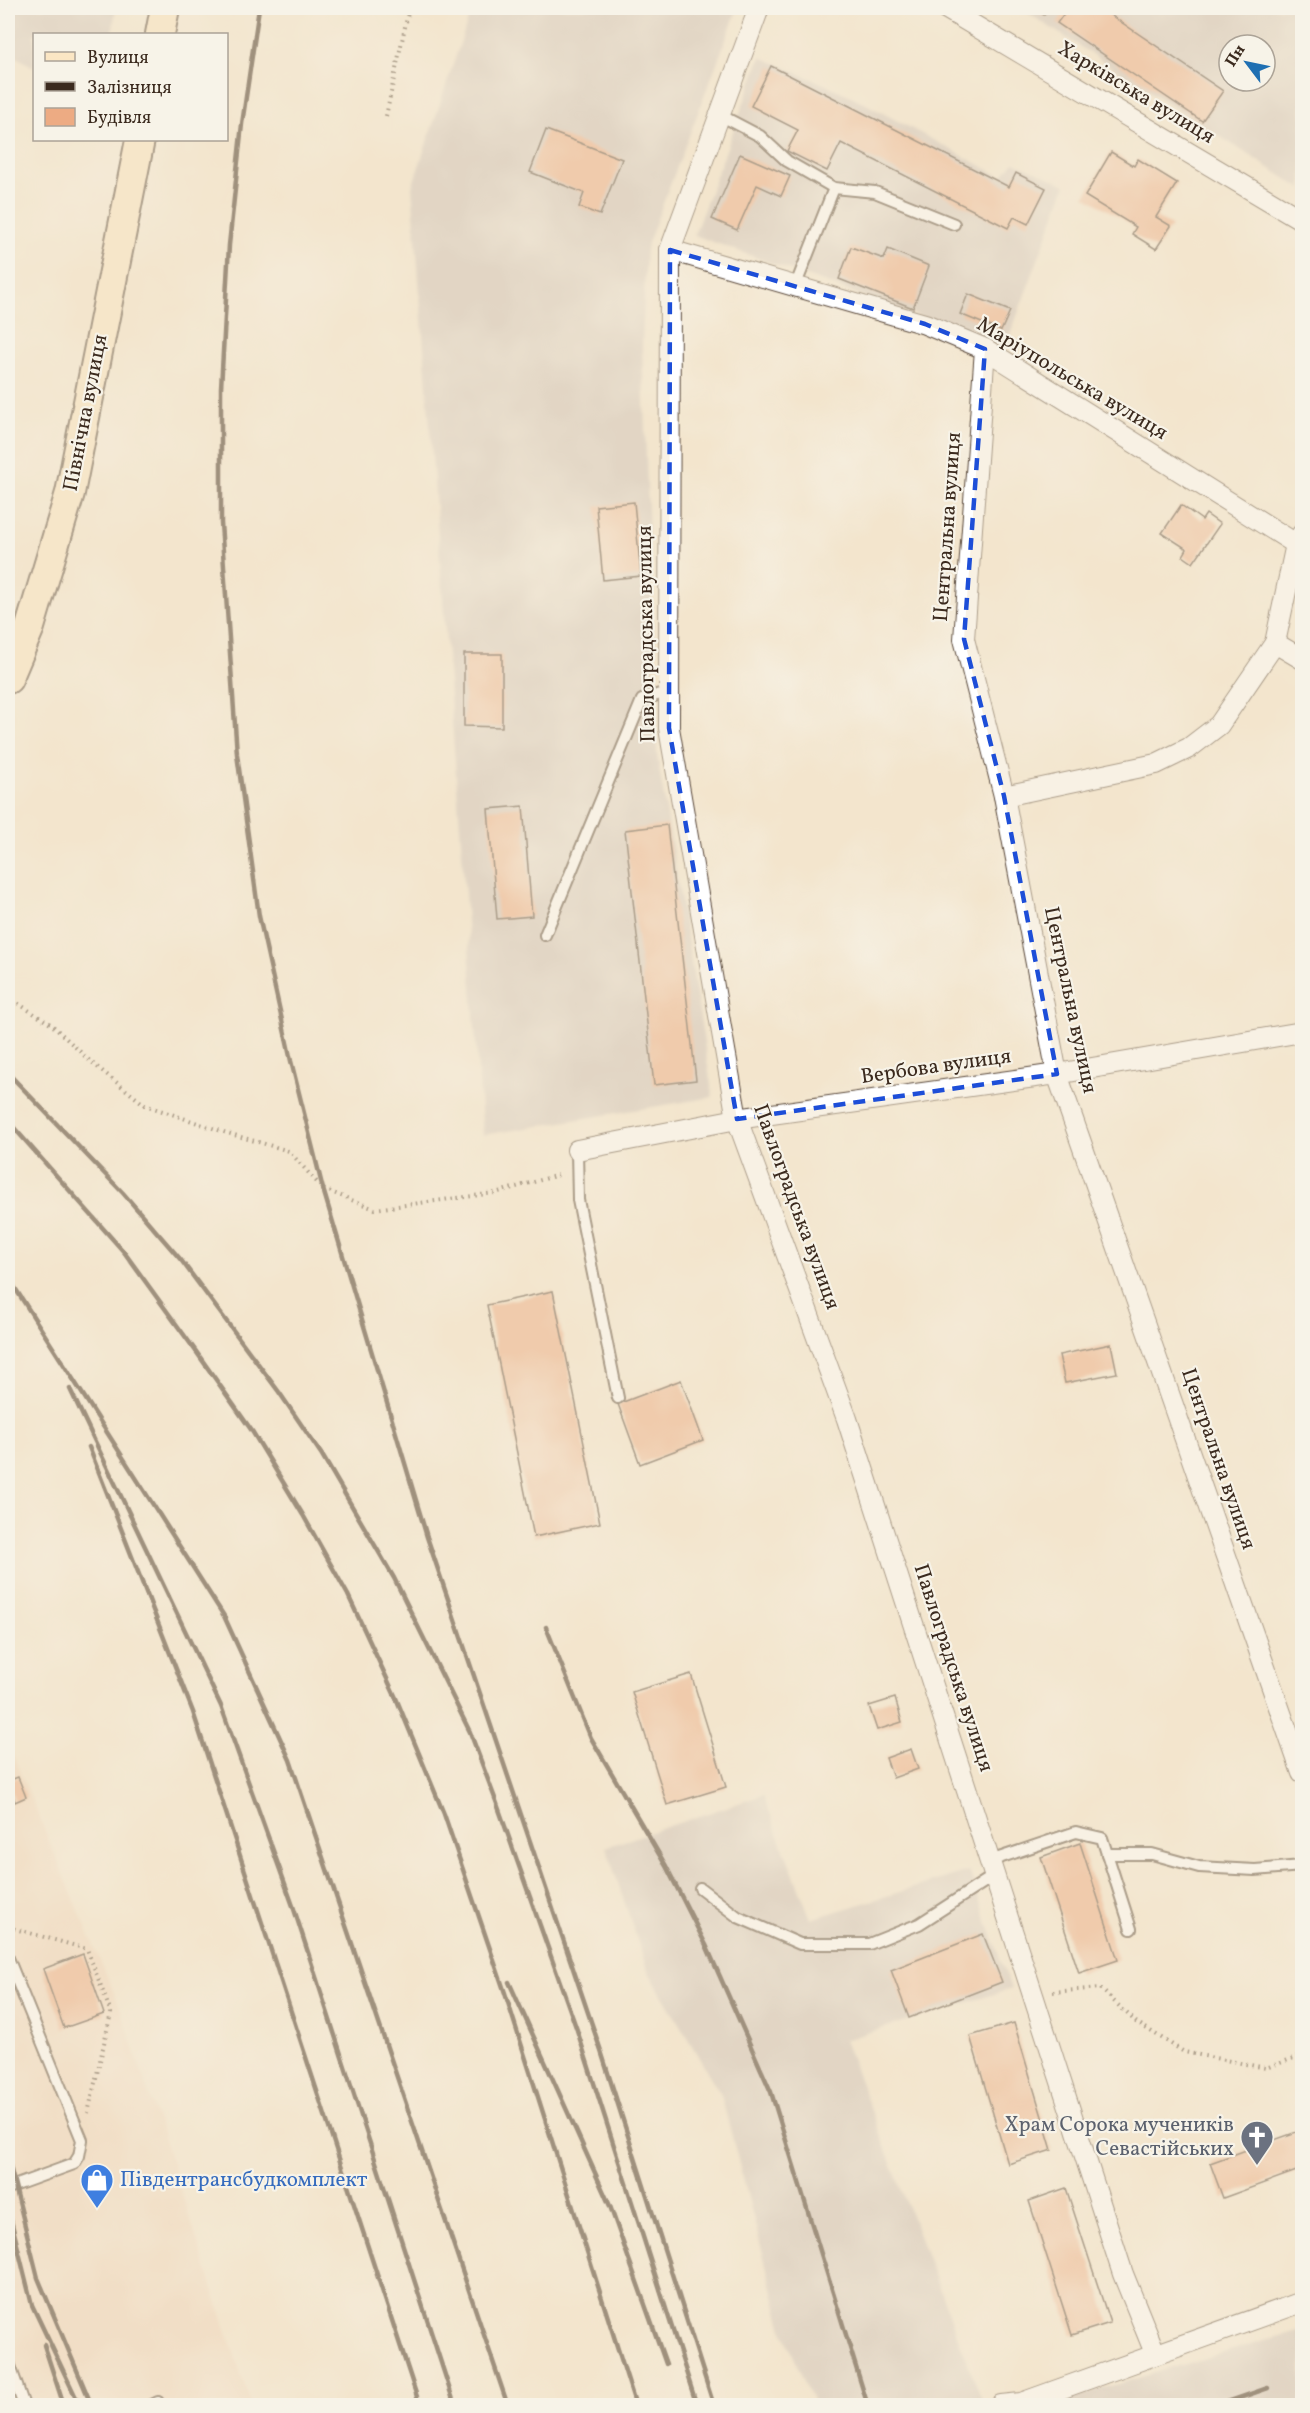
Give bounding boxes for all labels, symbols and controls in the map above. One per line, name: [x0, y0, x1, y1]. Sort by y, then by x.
legend: [33, 33, 228, 141]
north arrow: [1217, 33, 1277, 93]
street label: Харківська вулиця: [1052, 35, 1220, 151]
text: Пн: [1221, 41, 1251, 72]
text: Вулиця: [87, 46, 149, 71]
text: Залізниця: [87, 76, 172, 101]
text: Будівля: [87, 106, 151, 131]
street label: Маріупольська вулиця: [971, 310, 1173, 448]
street label: Північна вулиця: [57, 332, 115, 494]
street label: Центральна вулиця: [927, 431, 969, 623]
street label: Павлоградська вулиця: [631, 525, 663, 743]
street label: Центральна вулиця: [1036, 904, 1104, 1096]
street label: Вербова вулиця: [859, 1042, 1013, 1092]
street label: Павлоградська вулиця: [745, 1100, 847, 1314]
street label: Центральна вулиця: [1173, 1364, 1263, 1554]
street label: Павлоградська вулиця: [906, 1560, 1000, 1776]
place label: Храм Сорока мучеників Севастійських: [1004, 2111, 1234, 2164]
church icon: Храм Сорока мучеників Севастійських: [1239, 2119, 1275, 2166]
shop icon: Південтрансбудкомплект: [79, 2162, 115, 2209]
place label: Південтрансбудкомплект: [120, 2166, 368, 2195]

